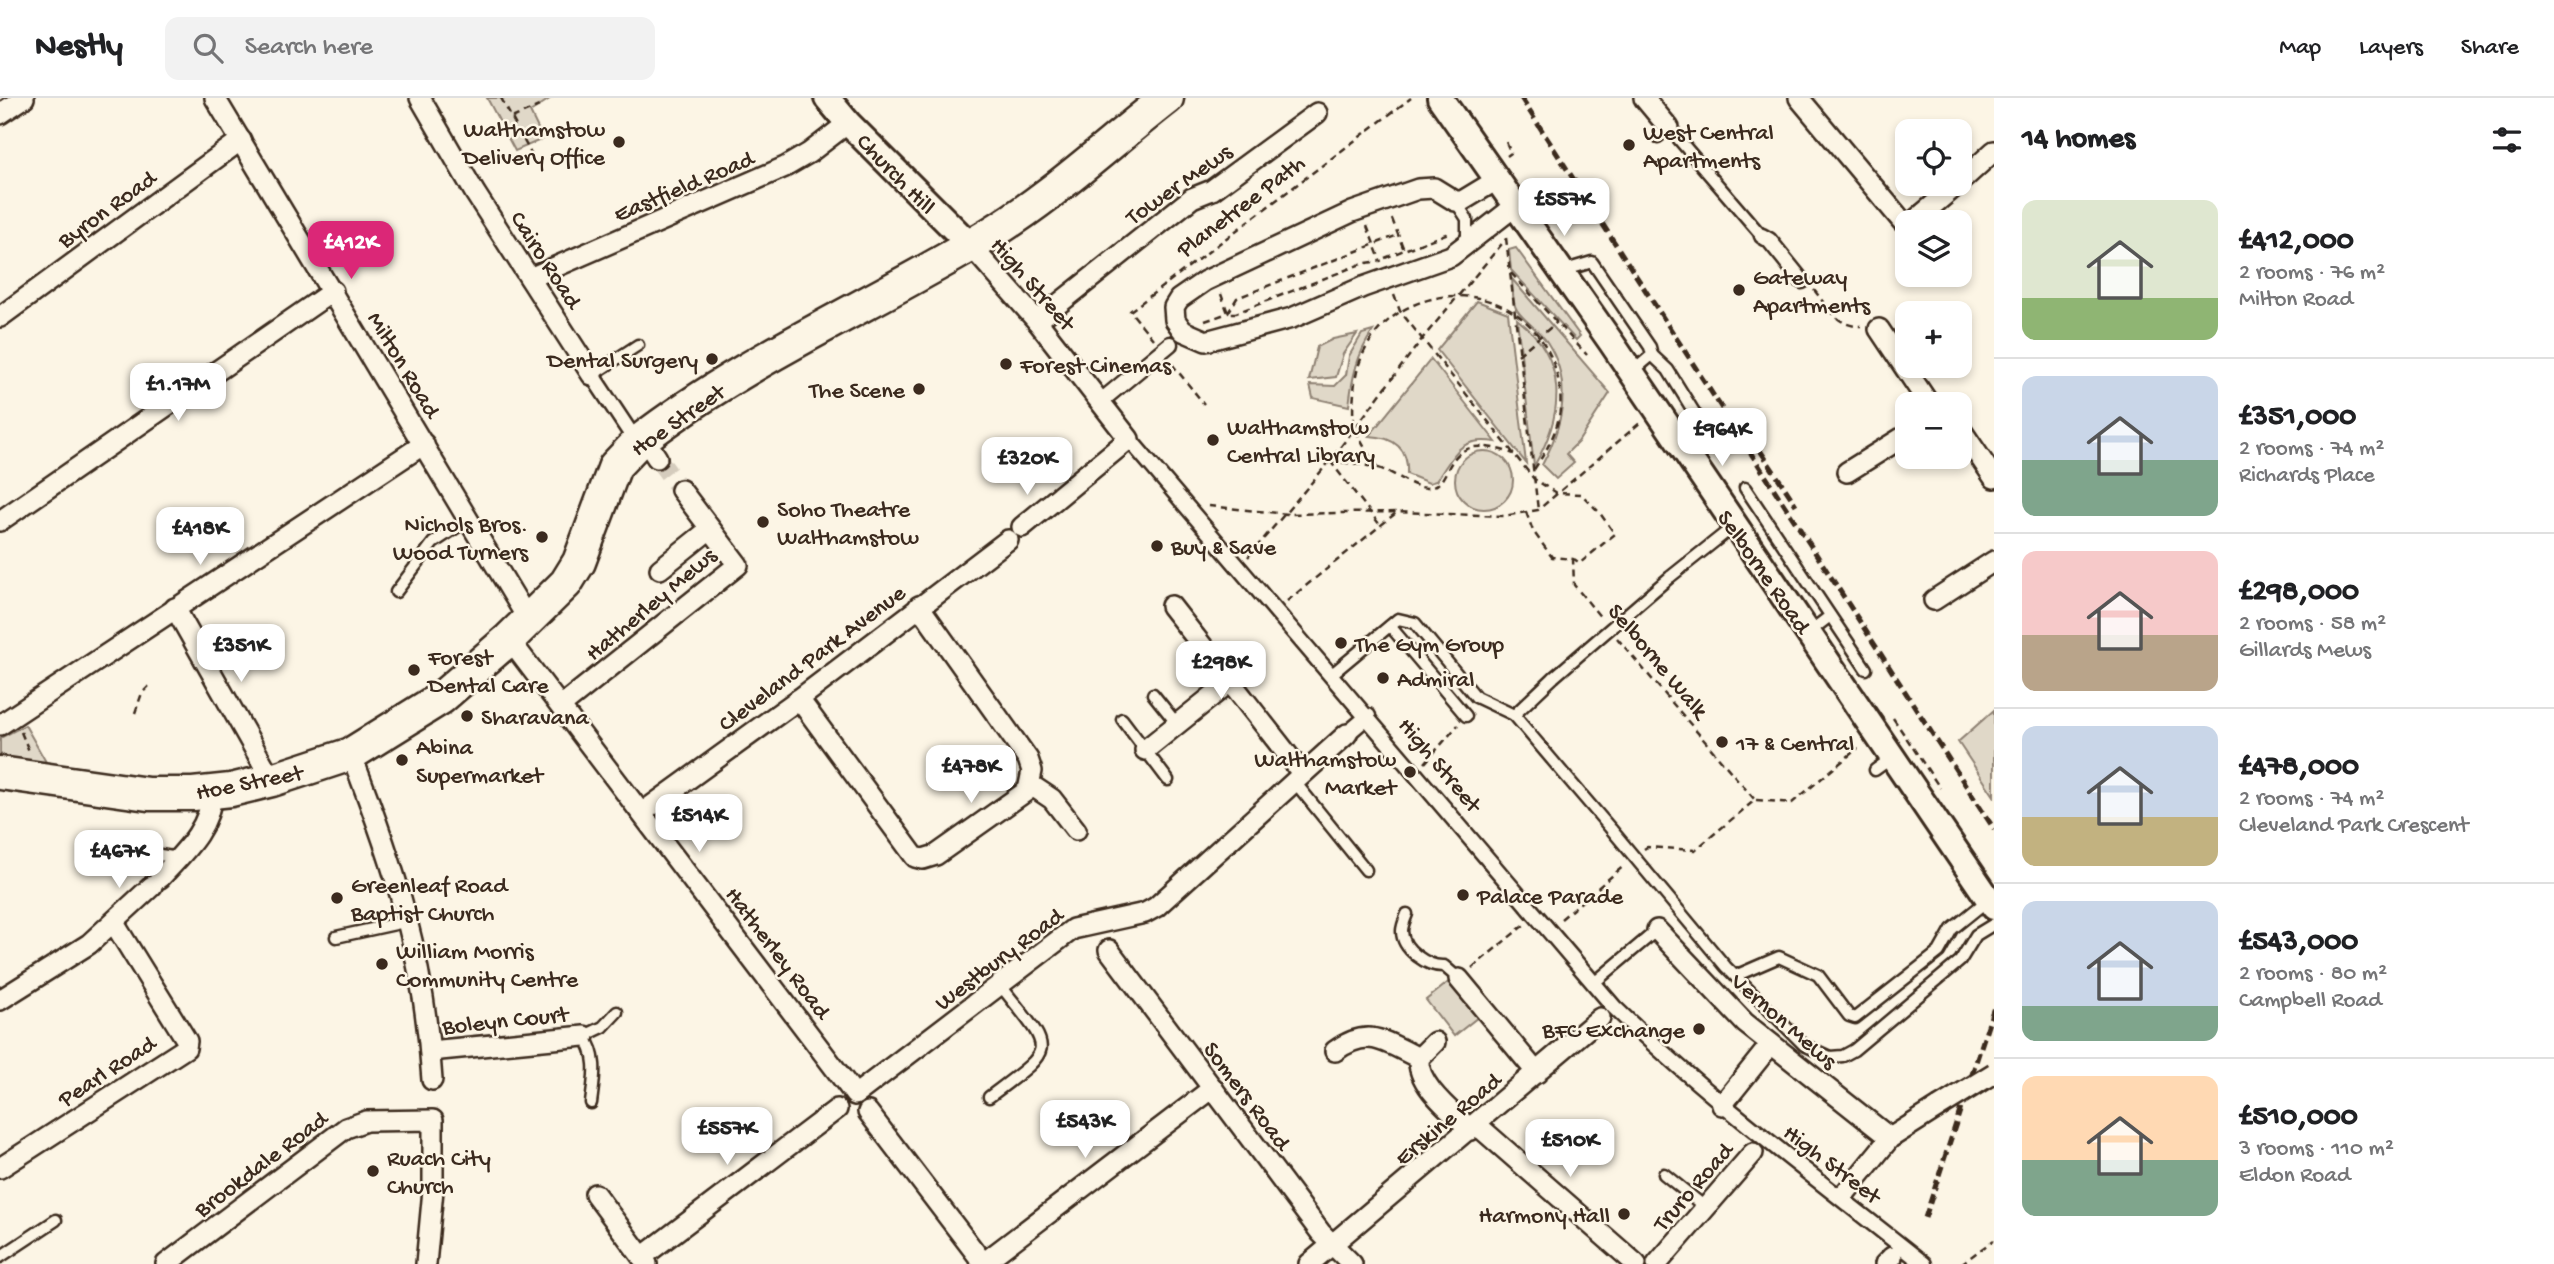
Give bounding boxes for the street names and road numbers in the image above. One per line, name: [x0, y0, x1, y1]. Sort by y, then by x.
street label: Church Hill: [849, 129, 940, 222]
street label: Tower Mews: [1120, 138, 1240, 234]
street label: Eastfield Road: [610, 145, 761, 231]
street label: Planetree Path: [1171, 150, 1312, 266]
street label: Byron Road: [52, 164, 164, 257]
street label: Cairo Road: [502, 207, 587, 317]
street label: High Street: [983, 232, 1082, 340]
street label: Milton Road: [359, 307, 446, 426]
street label: Hoe Street: [626, 378, 733, 465]
street label: Selborne Road: [1709, 506, 1817, 642]
street label: Hatherley Mews: [581, 542, 725, 669]
street label: Cleveland Park Avenue: [714, 580, 913, 740]
street label: Selborne Walk: [1600, 599, 1714, 728]
street label: High Street: [1390, 713, 1488, 821]
street label: Hoe Street: [194, 759, 308, 809]
street label: Hatherley Road: [717, 882, 837, 1028]
street label: Westbury Road: [930, 902, 1072, 1019]
street label: Vernon Mews: [1723, 968, 1843, 1078]
street label: Boleyn Court: [440, 1001, 572, 1044]
street label: Pearl Road: [53, 1030, 164, 1116]
street label: Somers Road: [1195, 1037, 1297, 1159]
street label: Erskine Road: [1390, 1067, 1510, 1174]
street label: Brookdale Road: [189, 1105, 336, 1226]
street label: High Street: [1776, 1120, 1887, 1213]
street label: Truro Road: [1647, 1137, 1742, 1240]

